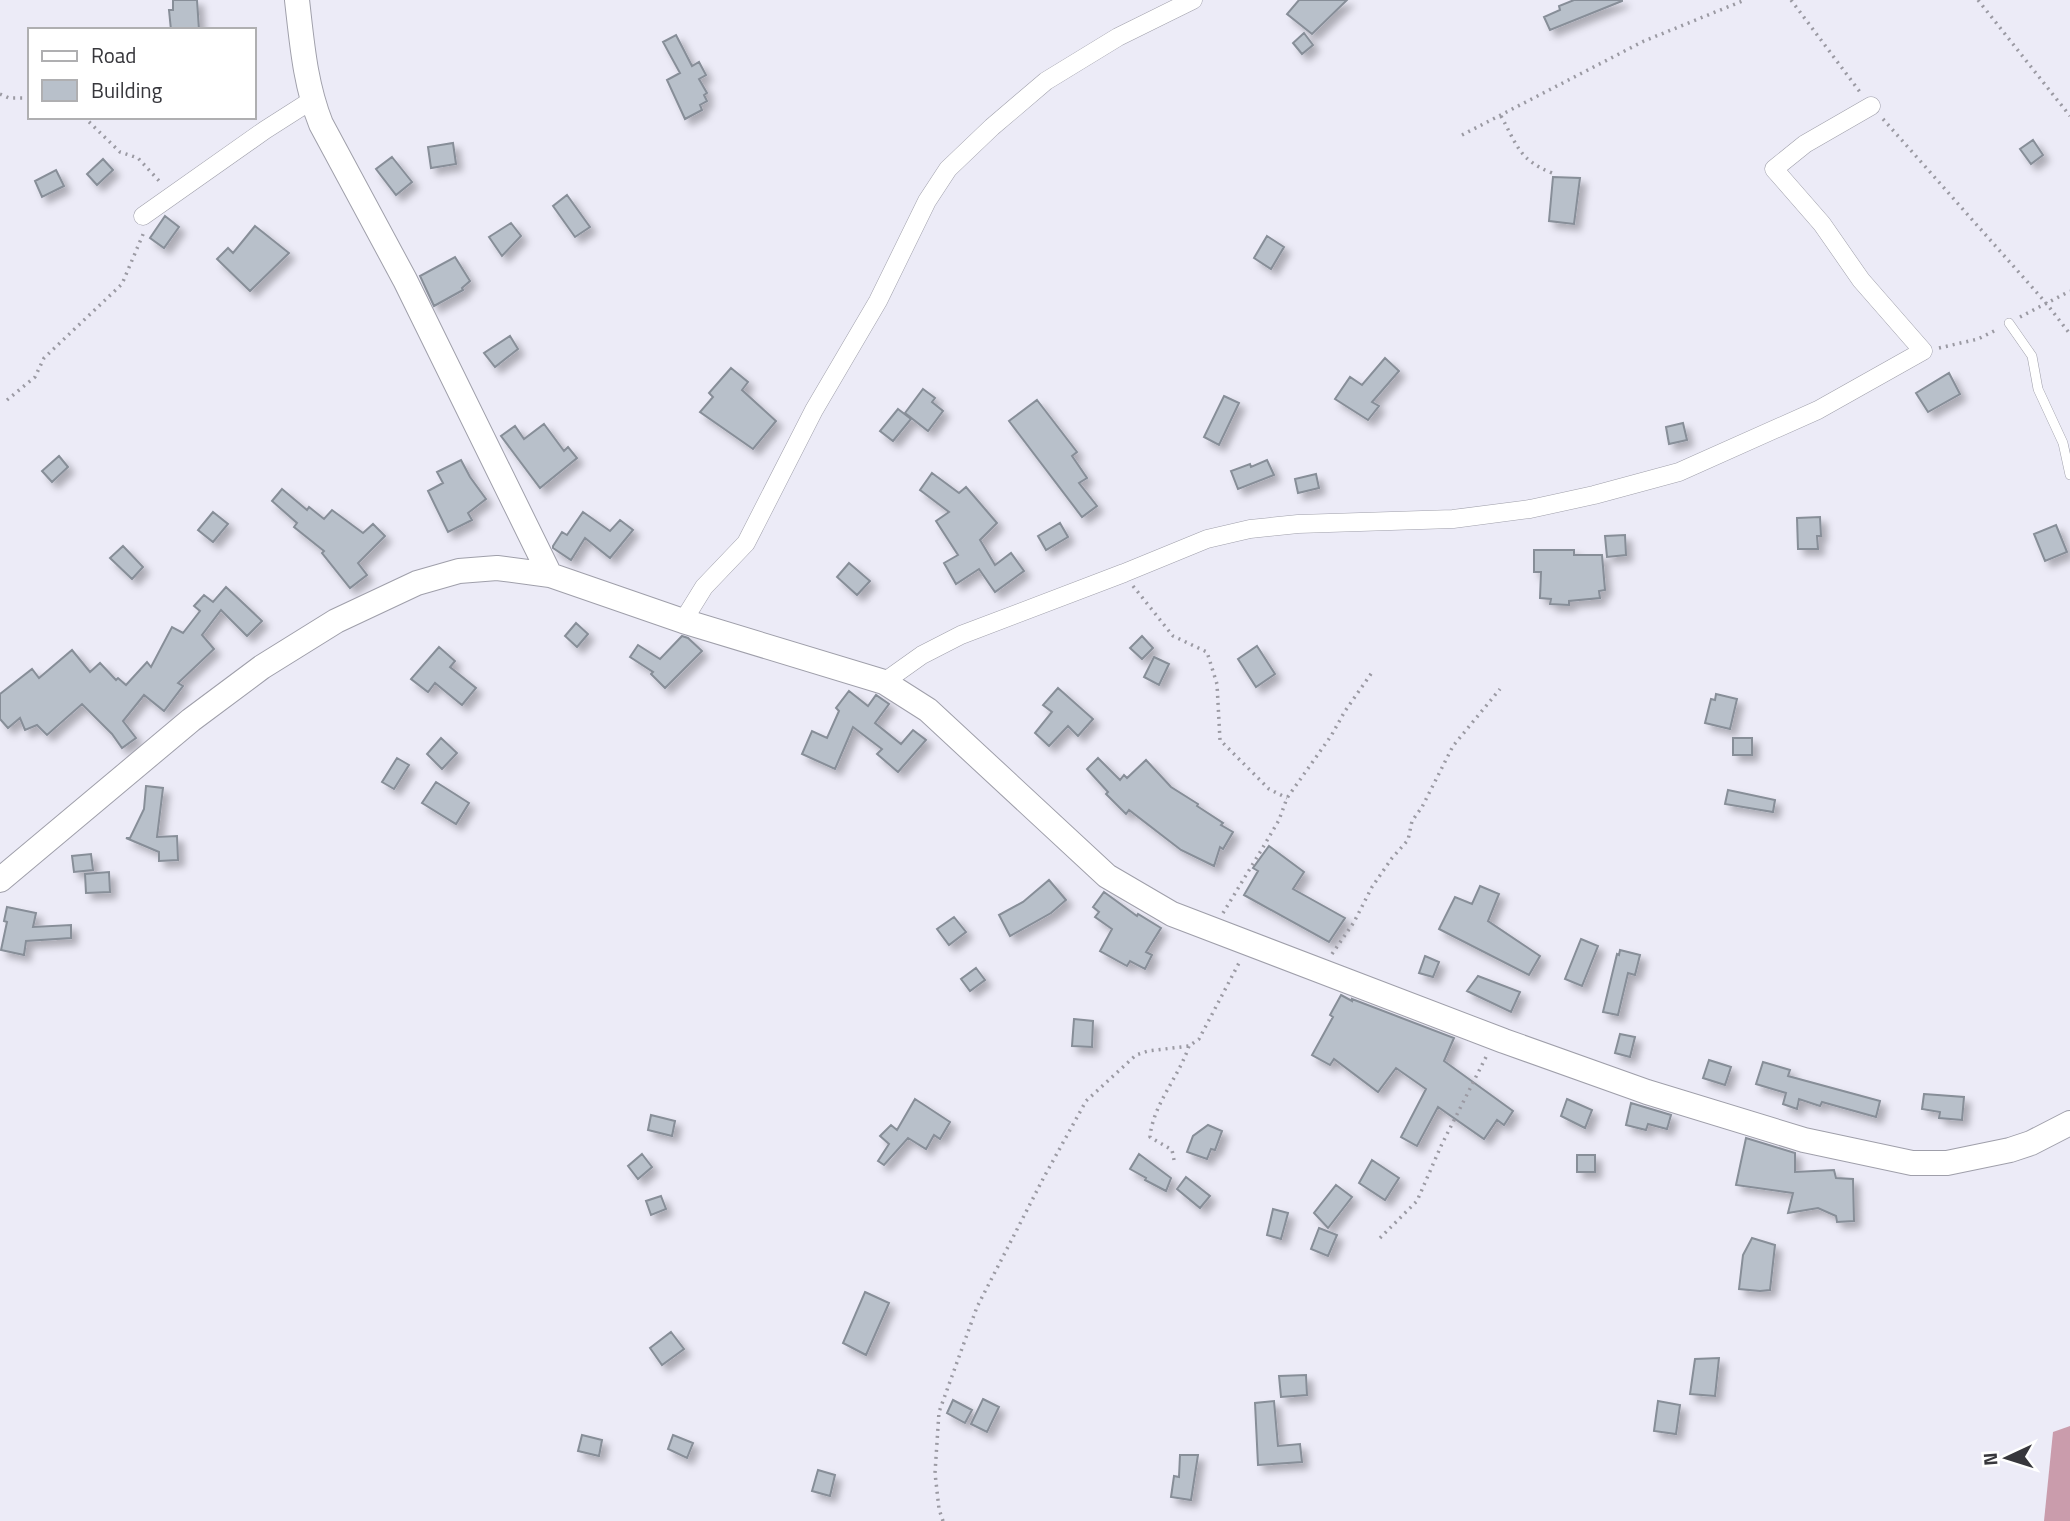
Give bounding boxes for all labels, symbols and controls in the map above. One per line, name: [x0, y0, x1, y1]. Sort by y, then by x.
legend: [28, 28, 256, 119]
text: Road: [91, 39, 136, 71]
text: Building: [91, 74, 163, 106]
north arrow: [1972, 1423, 2042, 1493]
text: N: [1975, 1452, 2004, 1467]

